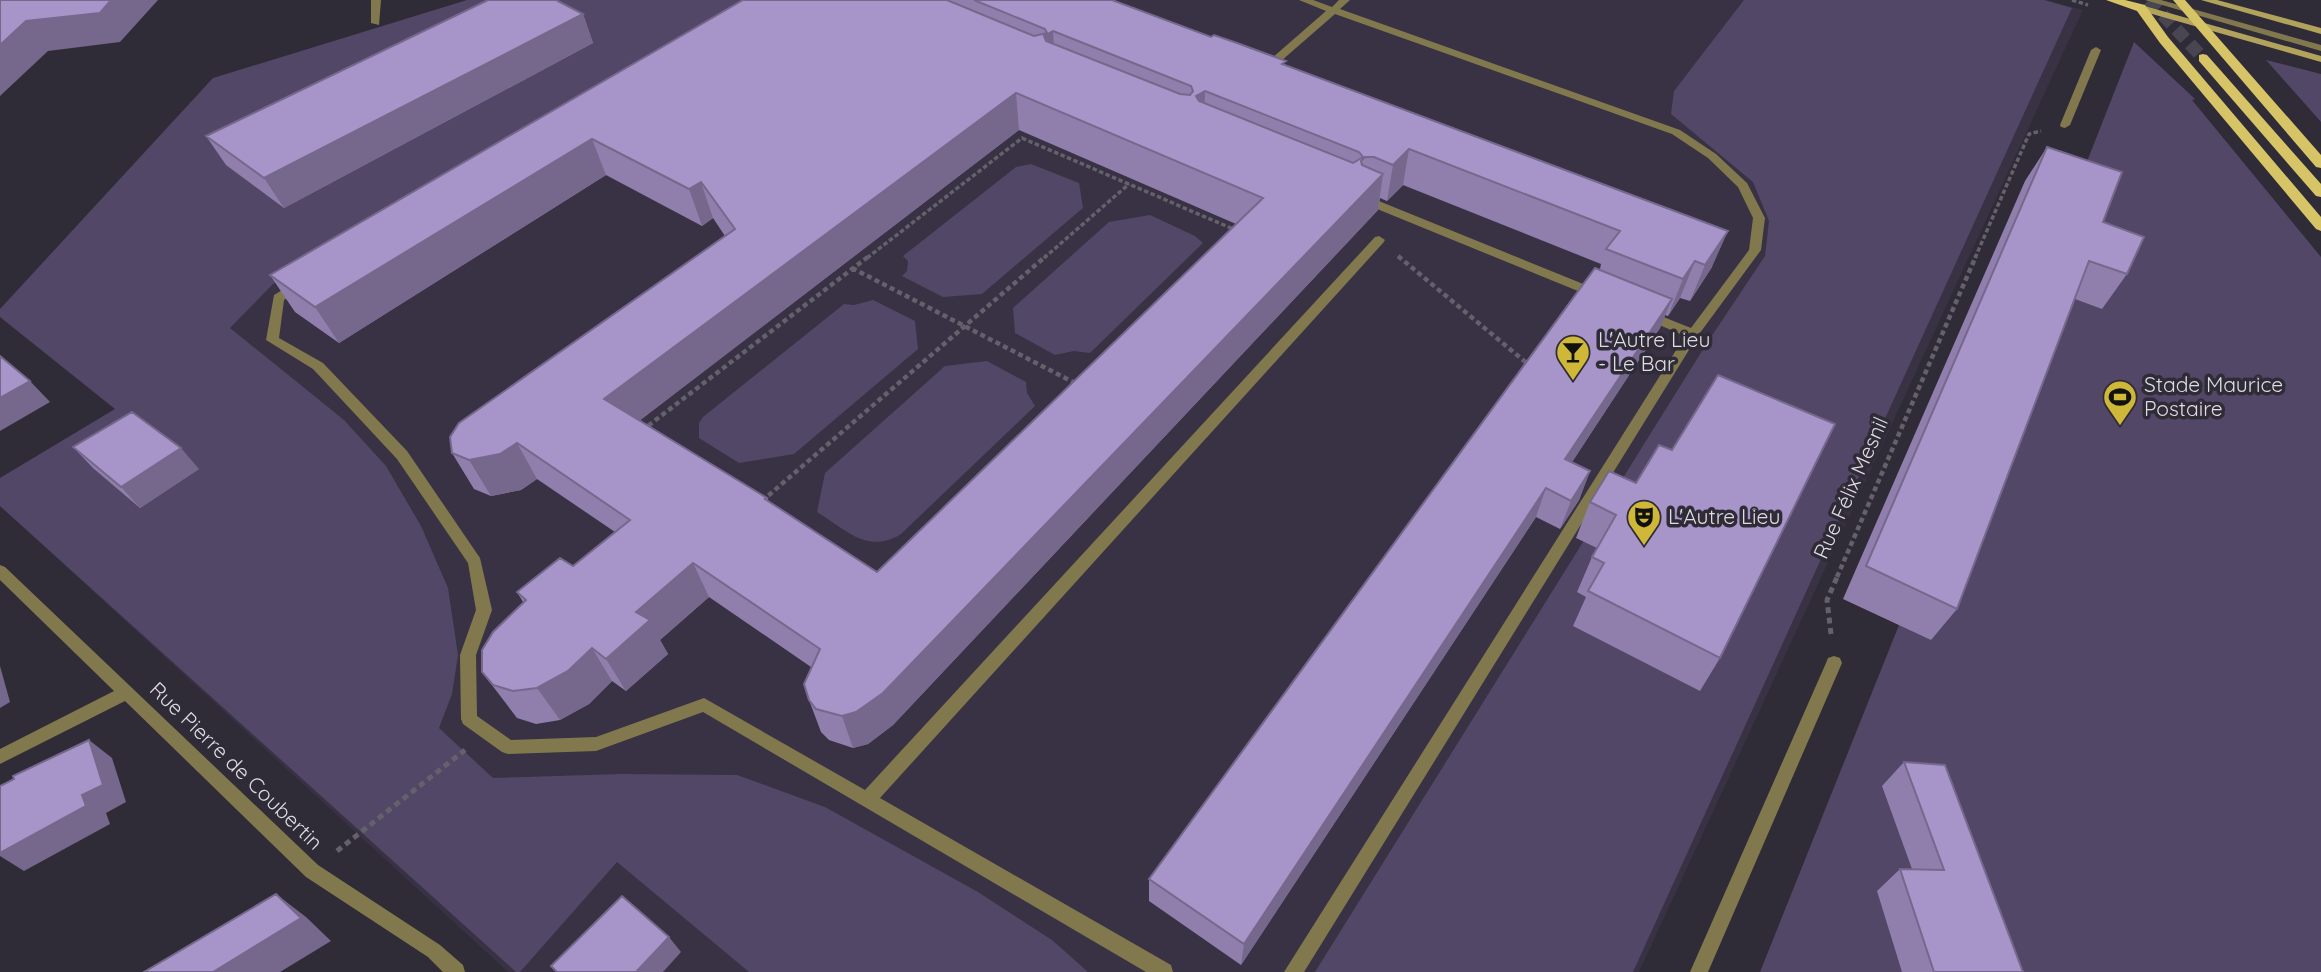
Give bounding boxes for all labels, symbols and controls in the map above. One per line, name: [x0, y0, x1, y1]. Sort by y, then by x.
place label: L'Autre Lieu - Le Bar: [1598, 326, 1710, 376]
bar icon: L'Autre Lieu - Le Bar: [1554, 333, 1592, 382]
place label: Stade Maurice Postaire: [2144, 371, 2283, 421]
sports icon: Stade Maurice Postaire: [2101, 378, 2139, 427]
street label: Rue Félix Mesnil: [1807, 413, 1893, 563]
theatre icon: L'Autre Lieu: [1625, 498, 1663, 547]
place label: L'Autre Lieu: [1668, 503, 1780, 529]
street label: Rue Pierre de Coubertin: [145, 676, 329, 855]

